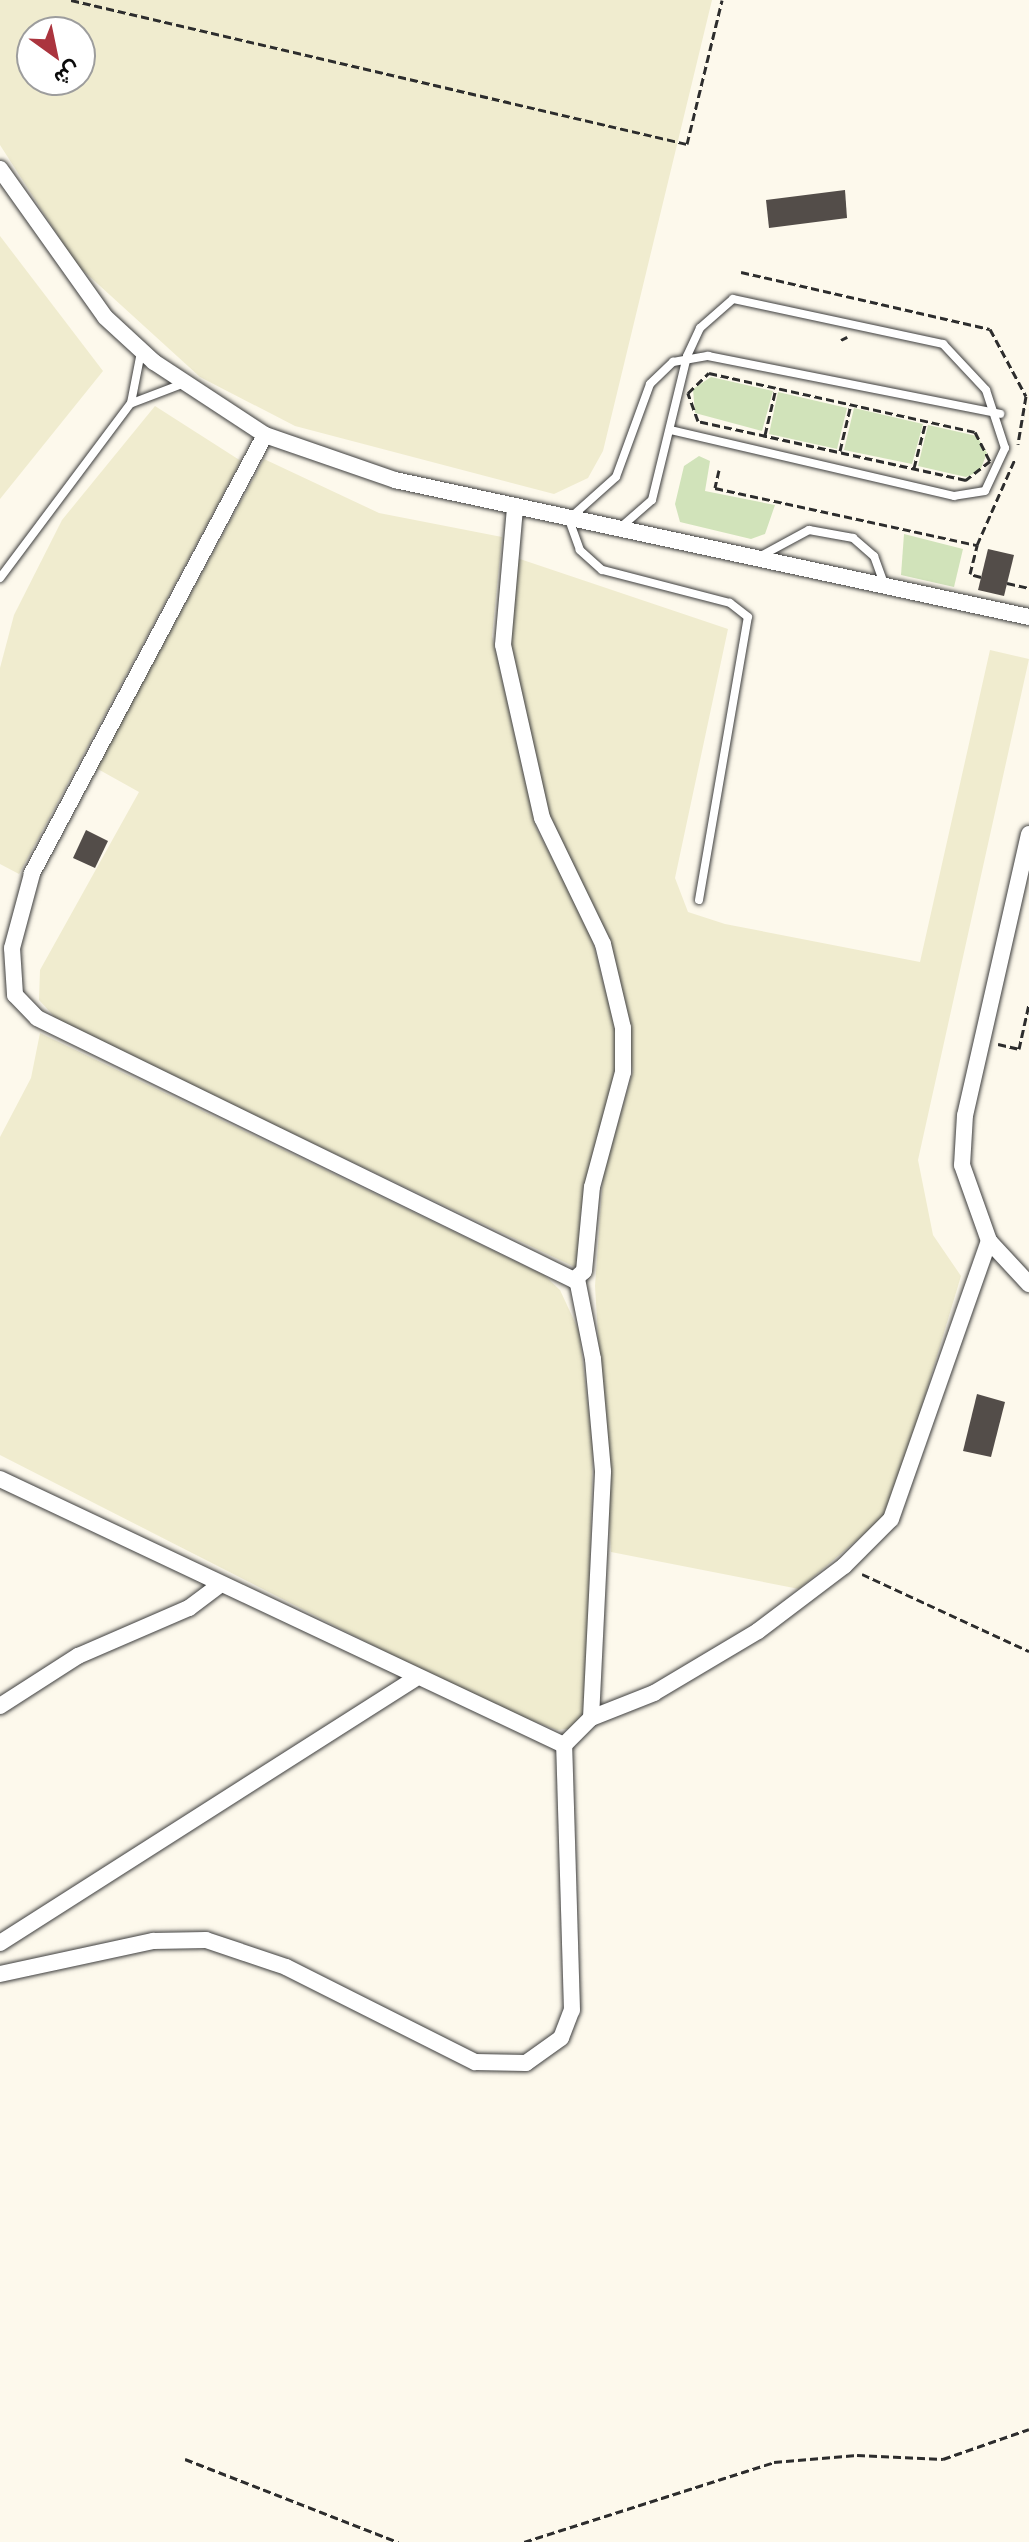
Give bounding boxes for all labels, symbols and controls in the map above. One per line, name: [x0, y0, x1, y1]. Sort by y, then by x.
north arrow: [16, 16, 96, 96]
text: ش: [49, 56, 87, 93]

